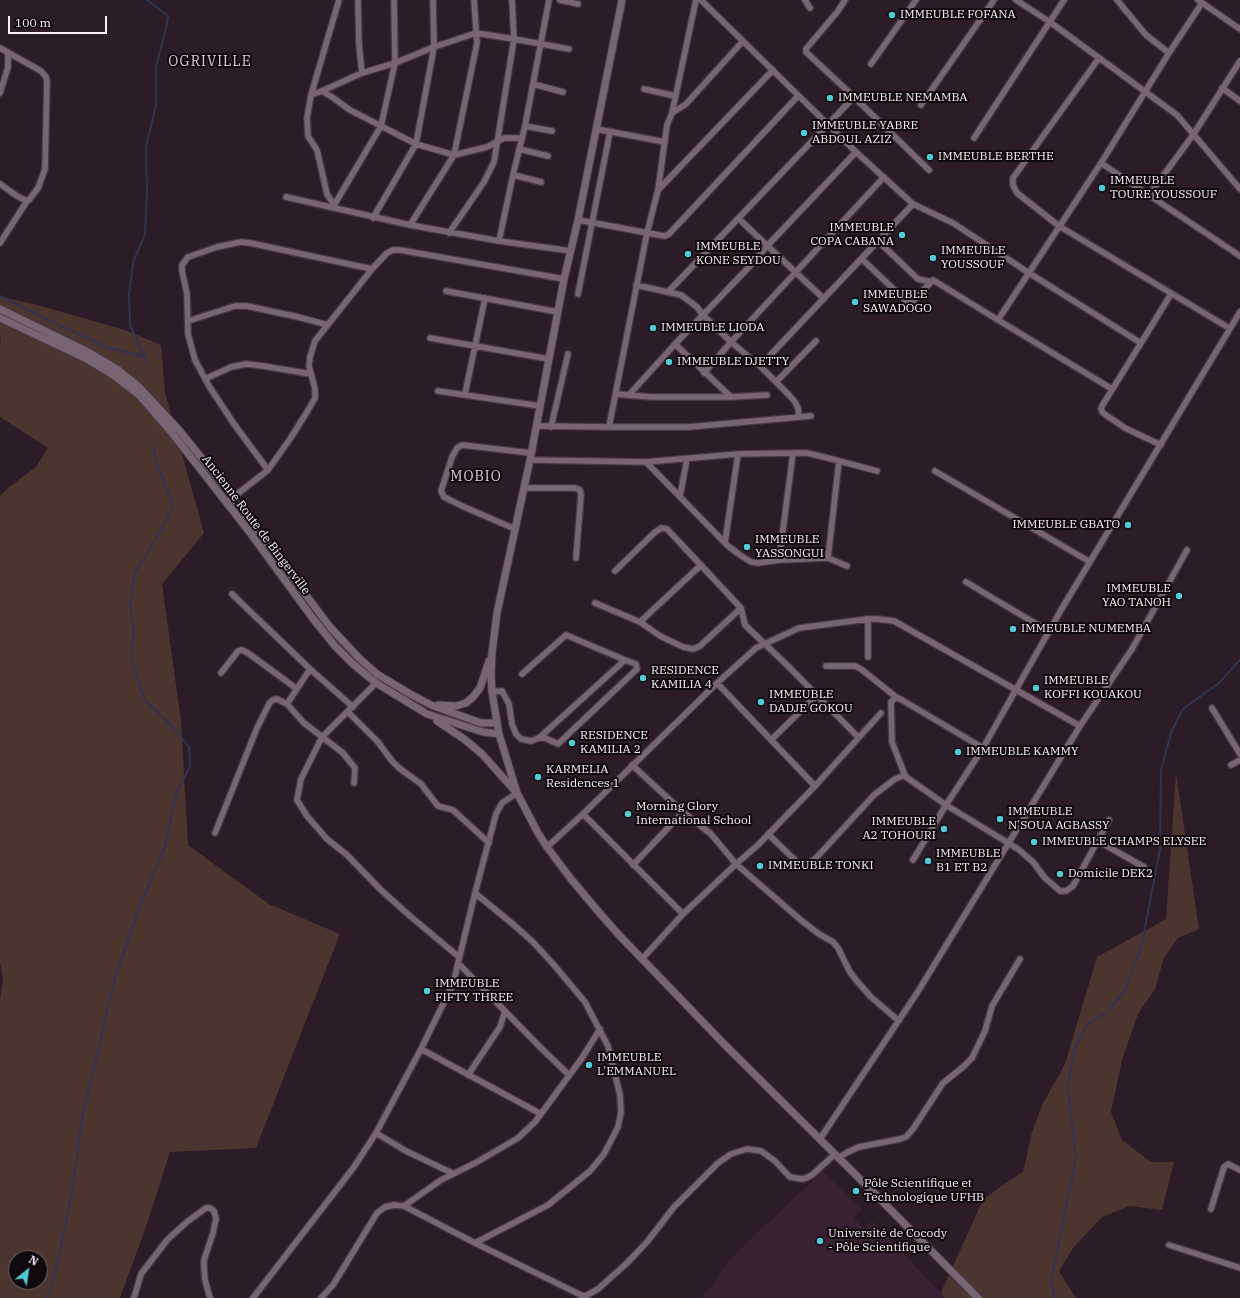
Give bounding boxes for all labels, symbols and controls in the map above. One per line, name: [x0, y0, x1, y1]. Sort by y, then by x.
scale bar: [10, 8, 109, 34]
place label: IMMEUBLE FOFANA: [900, 8, 1016, 22]
marker: IMMEUBLE FOFANA: [887, 10, 897, 20]
text: 100 m: [15, 15, 51, 30]
district label: OGRIVILLE: [168, 54, 252, 70]
place label: IMMEUBLE NEMAMBA: [838, 91, 967, 105]
marker: IMMEUBLE NEMAMBA: [825, 93, 835, 103]
place label: IMMEUBLE YABRE ABDOUL AZIZ: [812, 119, 918, 147]
marker: IMMEUBLE YABRE ABDOUL AZIZ: [799, 128, 809, 138]
place label: IMMEUBLE BERTHE: [938, 150, 1054, 164]
marker: IMMEUBLE BERTHE: [925, 152, 935, 162]
place label: IMMEUBLE TOURE YOUSSOUF: [1110, 174, 1217, 202]
marker: IMMEUBLE TOURE YOUSSOUF: [1097, 183, 1107, 193]
place label: IMMEUBLE COPA CABANA: [810, 221, 894, 249]
marker: IMMEUBLE COPA CABANA: [897, 230, 907, 240]
place label: IMMEUBLE KONE SEYDOU: [696, 240, 781, 268]
place label: IMMEUBLE YOUSSOUF: [941, 244, 1005, 272]
marker: IMMEUBLE KONE SEYDOU: [683, 249, 693, 259]
marker: IMMEUBLE YOUSSOUF: [928, 253, 938, 263]
place label: IMMEUBLE SAWADOGO: [863, 288, 932, 316]
marker: IMMEUBLE SAWADOGO: [850, 297, 860, 307]
place label: IMMEUBLE LIODA: [661, 321, 765, 335]
marker: IMMEUBLE LIODA: [648, 323, 658, 333]
place label: IMMEUBLE DJETTY: [677, 355, 789, 369]
marker: IMMEUBLE DJETTY: [664, 357, 674, 367]
street label: Ancienne Route de Bingerville: [199, 452, 313, 598]
district label: MOBIO: [450, 469, 502, 485]
place label: IMMEUBLE GBATO: [1012, 518, 1120, 532]
marker: IMMEUBLE GBATO: [1123, 520, 1133, 530]
place label: IMMEUBLE YASSONGUI: [755, 533, 824, 561]
marker: IMMEUBLE YASSONGUI: [742, 542, 752, 552]
place label: IMMEUBLE YAO TANOH: [1102, 582, 1171, 610]
marker: IMMEUBLE YAO TANOH: [1174, 591, 1184, 601]
place label: IMMEUBLE NUMEMBA: [1021, 622, 1151, 636]
marker: IMMEUBLE NUMEMBA: [1008, 624, 1018, 634]
place label: RESIDENCE KAMILIA 4: [651, 664, 719, 692]
marker: RESIDENCE KAMILIA 4: [638, 673, 648, 683]
place label: IMMEUBLE KOFFI KOUAKOU: [1044, 674, 1142, 702]
marker: IMMEUBLE KOFFI KOUAKOU: [1031, 683, 1041, 693]
place label: IMMEUBLE DADJE GOKOU: [769, 688, 853, 716]
marker: IMMEUBLE DADJE GOKOU: [756, 697, 766, 707]
place label: RESIDENCE KAMILIA 2: [580, 729, 648, 757]
marker: RESIDENCE KAMILIA 2: [567, 738, 577, 748]
place label: IMMEUBLE KAMMY: [966, 745, 1078, 759]
marker: IMMEUBLE KAMMY: [953, 747, 963, 757]
place label: KARMELIA Residences 1: [546, 763, 620, 791]
marker: KARMELIA Residences 1: [533, 772, 543, 782]
place label: Morning Glory International School: [636, 800, 751, 828]
place label: IMMEUBLE N'SOUA AGBASSY: [1008, 805, 1110, 833]
marker: Morning Glory International School: [623, 809, 633, 819]
marker: IMMEUBLE N'SOUA AGBASSY: [995, 814, 1005, 824]
place label: IMMEUBLE A2 TOHOURI: [862, 815, 936, 843]
marker: IMMEUBLE A2 TOHOURI: [939, 824, 949, 834]
place label: IMMEUBLE CHAMPS ELYSEE: [1042, 835, 1206, 849]
marker: IMMEUBLE CHAMPS ELYSEE: [1029, 837, 1039, 847]
place label: IMMEUBLE B1 ET B2: [936, 847, 1000, 875]
marker: IMMEUBLE B1 ET B2: [923, 856, 933, 866]
place label: IMMEUBLE TONKI: [768, 859, 874, 873]
marker: IMMEUBLE TONKI: [755, 861, 765, 871]
place label: Domicile DEK2: [1068, 867, 1153, 881]
marker: Domicile DEK2: [1055, 869, 1065, 879]
place label: IMMEUBLE FIFTY THREE: [435, 977, 513, 1005]
marker: IMMEUBLE FIFTY THREE: [422, 986, 432, 996]
place label: IMMEUBLE L'EMMANUEL: [597, 1051, 676, 1079]
marker: IMMEUBLE L'EMMANUEL: [584, 1060, 594, 1070]
place label: Pôle Scientifique et Technologique UFHB: [864, 1177, 984, 1205]
marker: Pôle Scientifique et Technologique UFHB: [851, 1186, 861, 1196]
place label: Université de Cocody - Pôle Scientifique: [828, 1227, 947, 1255]
marker: Université de Cocody - Pôle Scientifique: [815, 1236, 825, 1246]
north arrow: [8, 1250, 48, 1290]
text: N: [26, 1252, 41, 1269]

